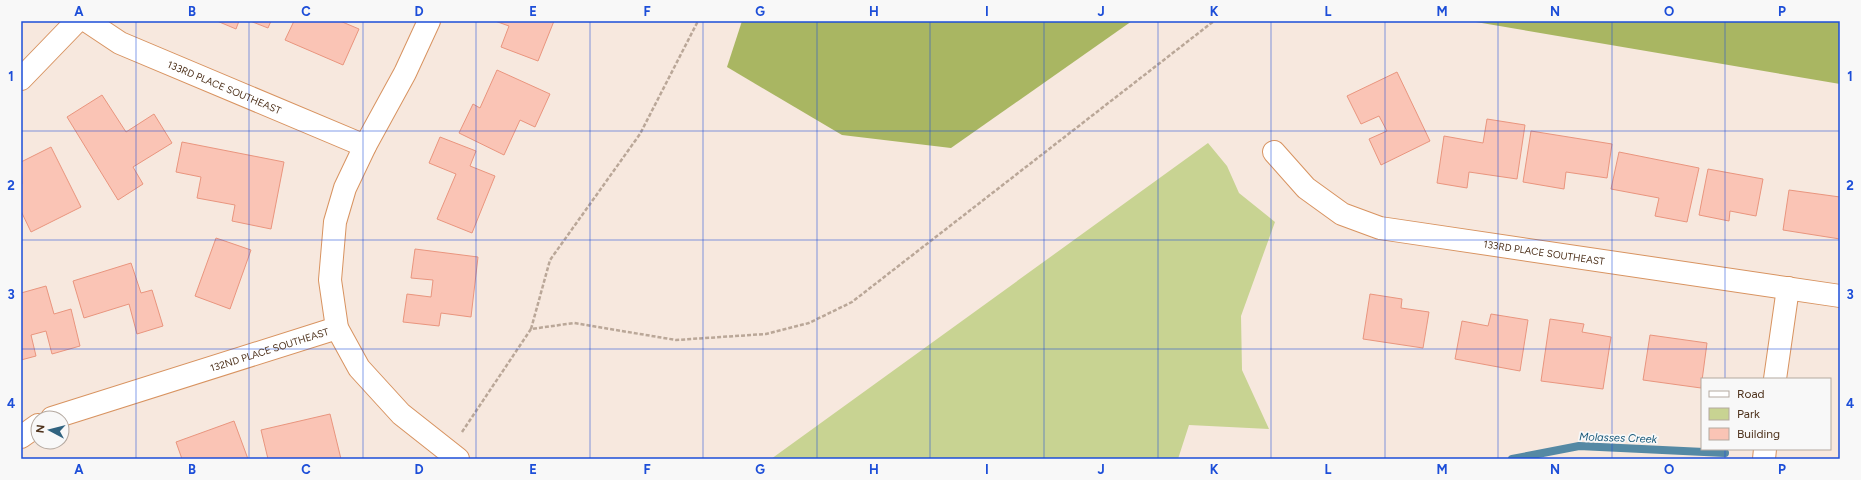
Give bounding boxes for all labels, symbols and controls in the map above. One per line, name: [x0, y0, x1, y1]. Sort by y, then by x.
text: A: [74, 4, 84, 19]
text: B: [188, 4, 196, 19]
text: C: [301, 4, 311, 19]
text: D: [414, 4, 424, 19]
text: E: [529, 4, 537, 19]
text: F: [643, 4, 651, 19]
text: G: [755, 4, 765, 19]
text: H: [869, 4, 879, 19]
text: I: [985, 4, 989, 19]
text: J: [1097, 4, 1105, 19]
text: K: [1210, 4, 1219, 19]
text: L: [1325, 4, 1332, 19]
text: M: [1436, 4, 1448, 19]
text: N: [1550, 4, 1560, 19]
text: O: [1664, 4, 1674, 19]
text: P: [1778, 4, 1786, 19]
street label: 133RD PLACE SOUTHEAST: [166, 57, 284, 117]
text: 1: [8, 69, 14, 84]
text: 1: [1847, 69, 1853, 84]
text: 2: [7, 178, 15, 193]
text: 2: [1846, 178, 1854, 193]
street label: 133RD PLACE SOUTHEAST: [1483, 237, 1606, 268]
text: 3: [7, 287, 15, 302]
text: 3: [1846, 287, 1854, 302]
street label: 132ND PLACE SOUTHEAST: [208, 324, 331, 374]
legend: [1701, 378, 1831, 450]
text: Road: [1737, 387, 1765, 401]
text: 4: [7, 396, 15, 411]
text: 4: [1846, 396, 1854, 411]
text: Park: [1737, 407, 1760, 421]
north arrow: [30, 410, 70, 450]
text: N: [34, 424, 48, 434]
text: Building: [1737, 427, 1780, 441]
water label: Molasses Creek: [1579, 430, 1658, 446]
text: A: [74, 462, 84, 477]
text: B: [188, 462, 196, 477]
text: C: [301, 462, 311, 477]
text: D: [414, 462, 424, 477]
text: E: [529, 462, 537, 477]
text: F: [643, 462, 651, 477]
text: G: [755, 462, 765, 477]
text: H: [869, 462, 879, 477]
text: I: [985, 462, 989, 477]
text: J: [1097, 462, 1105, 477]
text: K: [1210, 462, 1219, 477]
text: L: [1325, 462, 1332, 477]
text: M: [1436, 462, 1448, 477]
text: N: [1550, 462, 1560, 477]
text: O: [1664, 462, 1674, 477]
text: P: [1778, 462, 1786, 477]

